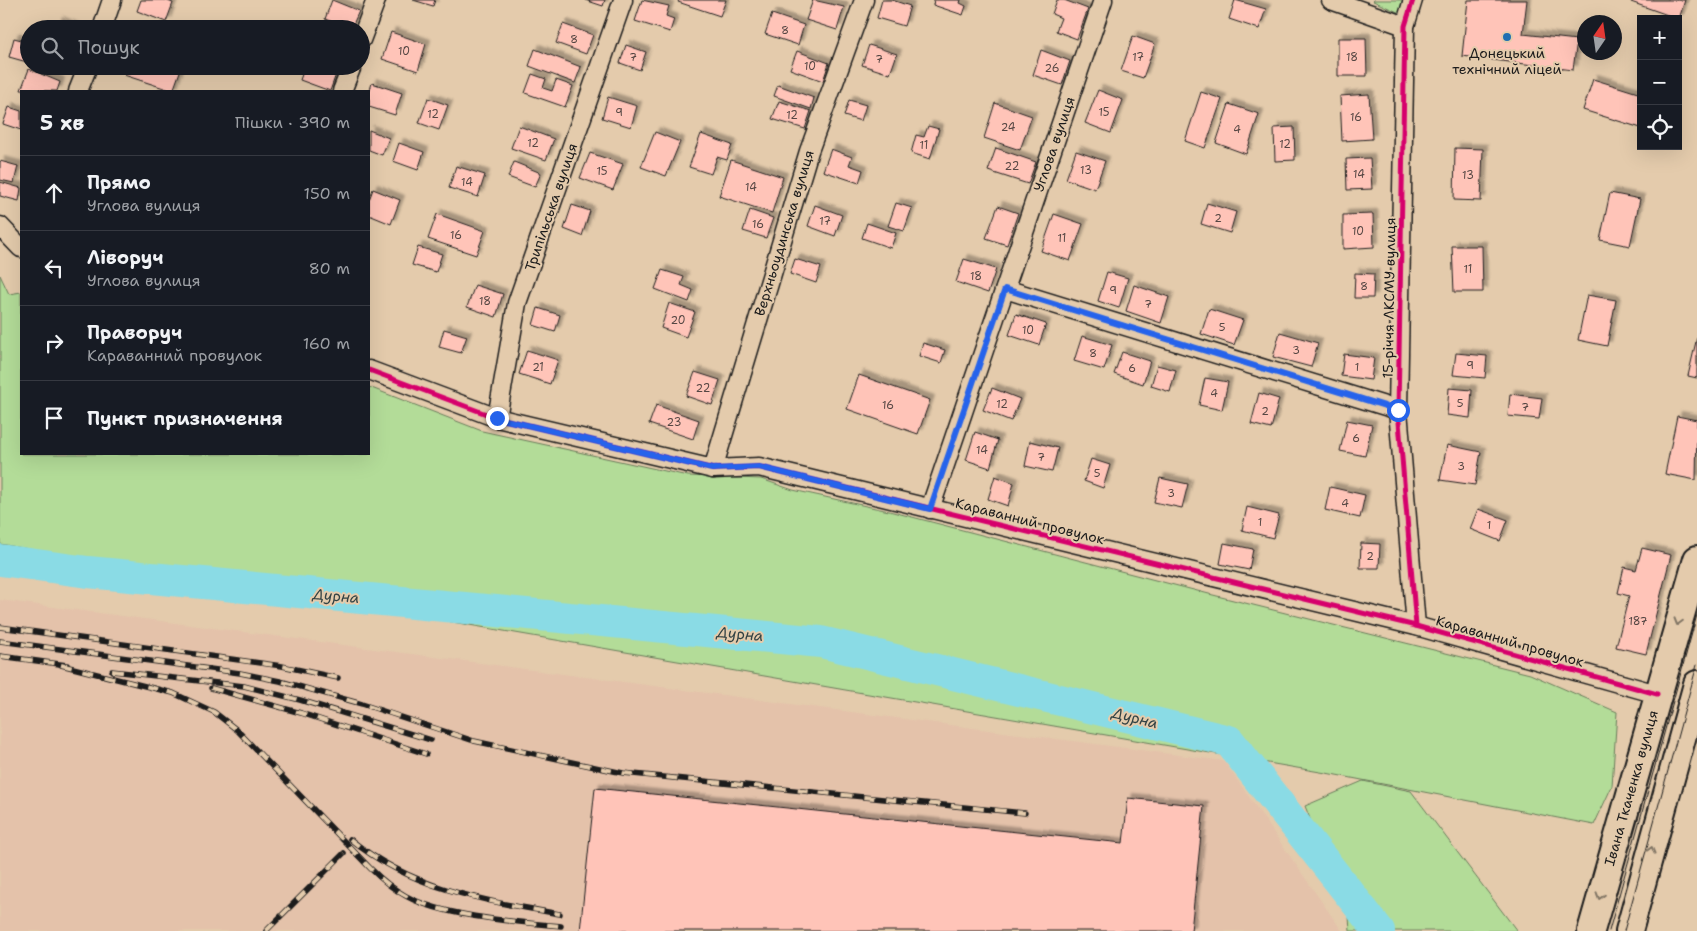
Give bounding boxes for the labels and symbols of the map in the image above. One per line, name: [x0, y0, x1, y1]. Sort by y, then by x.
north arrow: [1577, 15, 1622, 60]
house number: 8: [781, 23, 789, 38]
marker: Донецький технічний ліцей: [1501, 31, 1513, 43]
house number: 8: [570, 32, 578, 47]
house number: 10: [398, 44, 410, 59]
place label: Донецький технічний ліцей: [1452, 44, 1562, 78]
house number: 7: [629, 50, 637, 65]
house number: 17: [1132, 50, 1144, 65]
house number: 18: [1346, 50, 1358, 65]
house number: 7: [875, 52, 883, 67]
house number: 10: [804, 59, 816, 74]
house number: 26: [1045, 61, 1059, 76]
street label: Углова вулиця: [1029, 94, 1079, 194]
house number: 9: [615, 105, 623, 120]
house number: 15: [1098, 105, 1110, 120]
house number: 12: [427, 107, 439, 122]
house number: 12: [786, 108, 798, 123]
house number: 16: [1350, 110, 1362, 125]
house number: 24: [1001, 120, 1016, 135]
house number: 4: [1233, 122, 1241, 137]
house number: 12: [527, 136, 539, 151]
house number: 12: [1279, 137, 1291, 152]
house number: 11: [920, 138, 928, 153]
street label: Трипільська вулиця: [521, 141, 581, 273]
street label: Верхньоудинська вулиця: [750, 148, 818, 318]
house number: 22: [1005, 159, 1019, 174]
house number: 13: [1080, 163, 1092, 178]
house number: 15: [596, 164, 608, 179]
house number: 14: [1353, 167, 1365, 182]
house number: 13: [1462, 168, 1474, 183]
house number: 14: [461, 175, 473, 190]
house number: 14: [745, 180, 757, 195]
house number: 2: [1214, 211, 1222, 226]
house number: 17: [819, 214, 831, 229]
house number: 16: [752, 217, 764, 232]
street label: 15-річчя ЛКСМУ вулиця: [1379, 217, 1399, 379]
house number: 10: [1352, 224, 1364, 239]
house number: 16: [450, 228, 462, 243]
house number: 11: [1058, 231, 1066, 246]
house number: 11: [1464, 262, 1472, 277]
house number: 18: [970, 269, 982, 284]
house number: 8: [1360, 279, 1368, 294]
house number: 9: [1109, 283, 1117, 298]
house number: 18: [479, 294, 491, 309]
house number: 7: [1144, 297, 1152, 312]
house number: 20: [670, 313, 686, 328]
house number: 5: [1219, 320, 1226, 335]
house number: 10: [1022, 323, 1034, 338]
house number: 3: [1292, 343, 1300, 358]
house number: 8: [1089, 346, 1097, 361]
house number: 9: [1466, 358, 1474, 373]
house number: 21: [532, 360, 544, 375]
house number: 1: [1355, 360, 1359, 375]
house number: 6: [1128, 361, 1136, 376]
house number: 22: [696, 381, 710, 396]
house number: 4: [1210, 386, 1218, 401]
house number: 5: [1457, 396, 1464, 411]
house number: 12: [996, 397, 1008, 412]
house number: 16: [882, 398, 894, 413]
route start: [1387, 399, 1410, 422]
house number: 7: [1521, 400, 1529, 415]
house number: 2: [1261, 404, 1269, 419]
route end: [486, 407, 509, 430]
house number: 23: [667, 415, 681, 430]
house number: 6: [1352, 431, 1360, 446]
house number: 14: [976, 443, 988, 458]
house number: 7: [1037, 450, 1045, 465]
house number: 3: [1457, 459, 1465, 474]
house number: 5: [1094, 466, 1101, 481]
house number: 3: [1167, 486, 1175, 501]
street label: Караванний провулок: [954, 494, 1107, 548]
house number: 4: [1341, 496, 1349, 511]
house number: 1: [1258, 515, 1262, 530]
house number: 1: [1487, 518, 1491, 533]
house number: 2: [1366, 549, 1374, 564]
water label: Дурна: [311, 584, 360, 608]
street label: Караванний провулок: [1434, 611, 1587, 671]
house number: 187: [1628, 614, 1648, 629]
one-way arrow: [1674, 618, 1684, 626]
water label: Дурна: [715, 622, 764, 646]
water label: Дурна: [1109, 702, 1160, 733]
street label: Івана Ткаченка вулиця: [1600, 708, 1662, 868]
one-way arrow: [1646, 847, 1656, 855]
one-way arrow: [1596, 892, 1606, 900]

